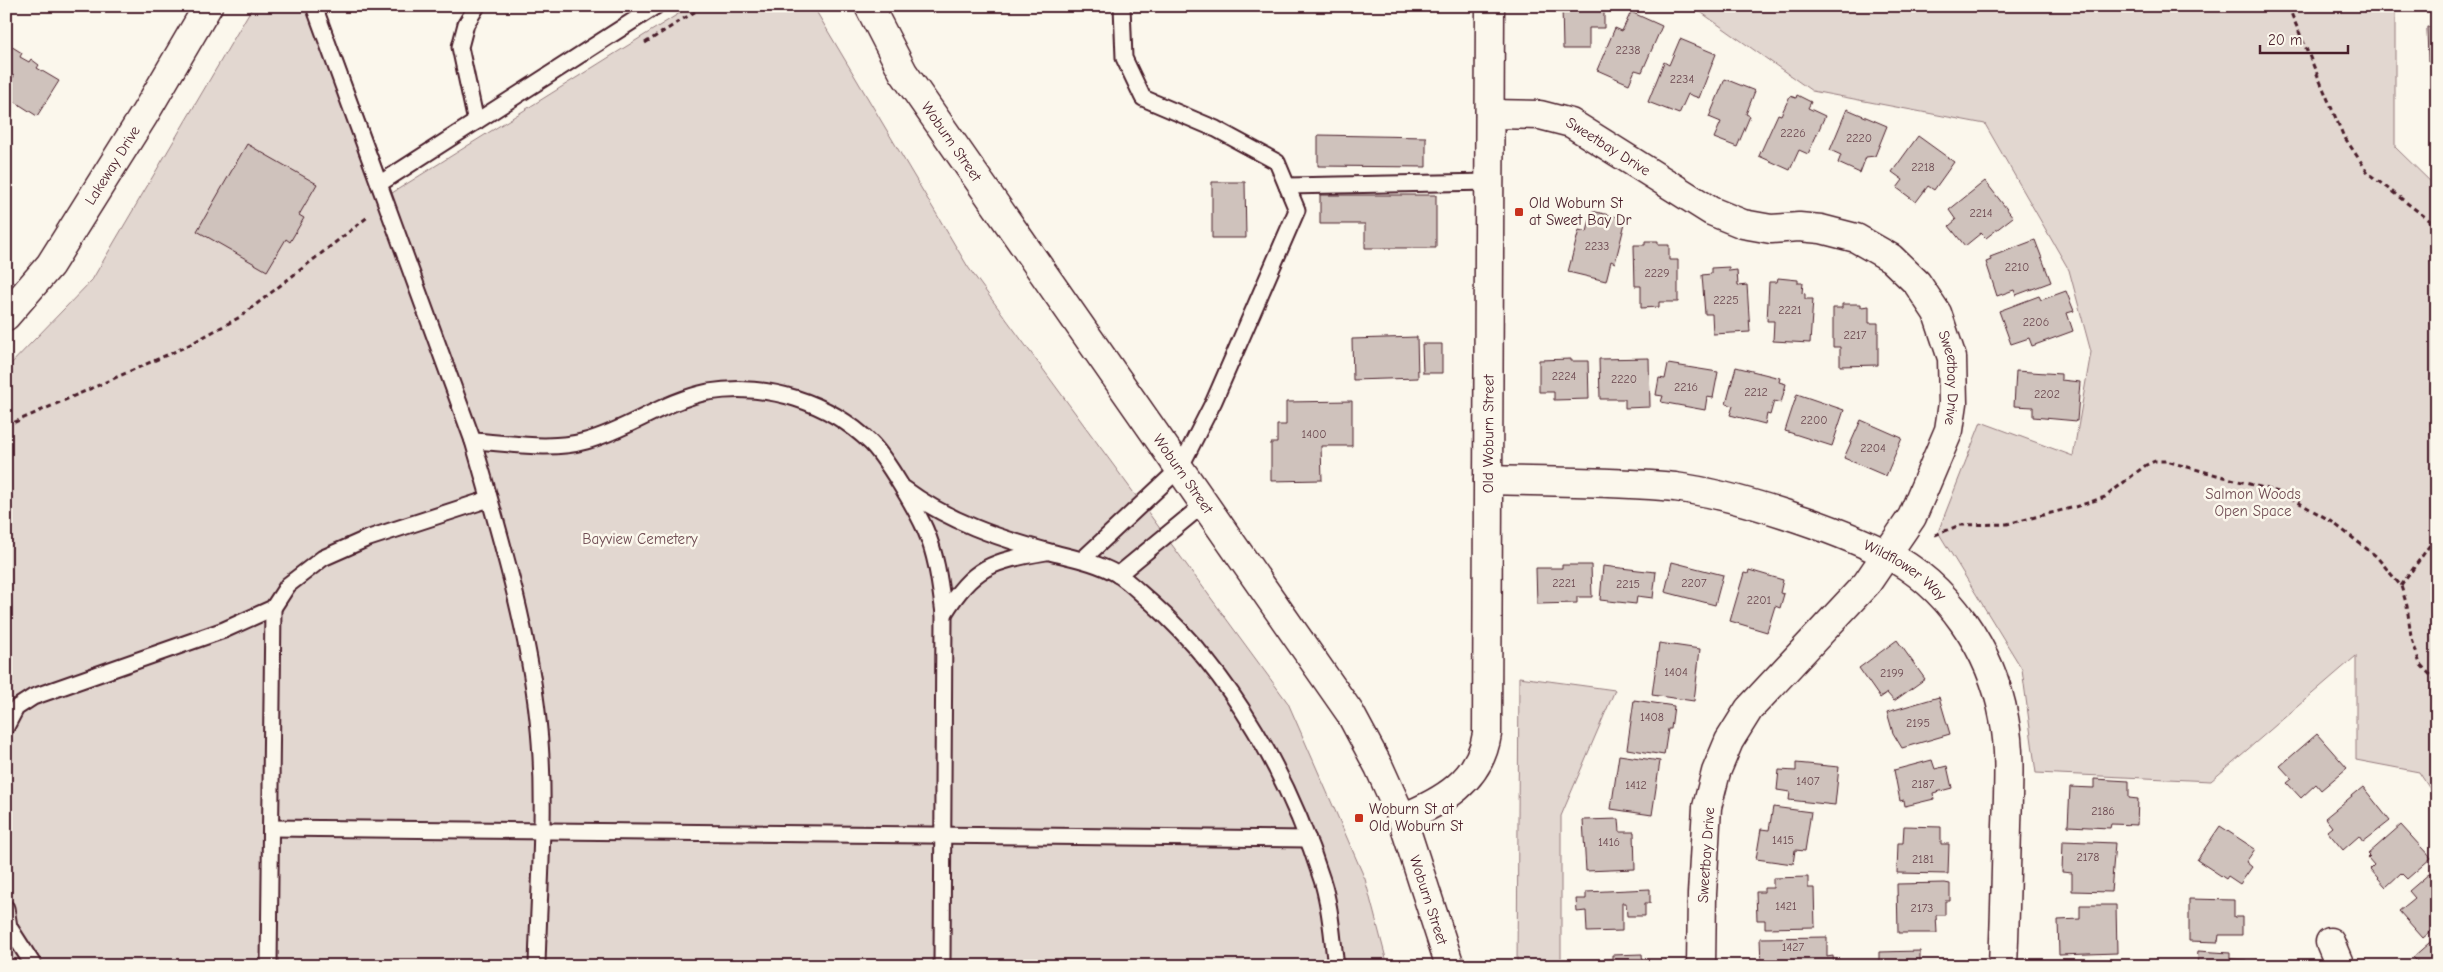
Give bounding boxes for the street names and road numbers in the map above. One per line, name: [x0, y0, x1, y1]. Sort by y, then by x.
street label: Woburn Street: [918, 98, 986, 185]
street label: Sweetbay Drive: [1563, 113, 1654, 180]
street label: Lakeway Drive: [81, 122, 144, 208]
street label: Sweetbay Drive: [1934, 328, 1962, 427]
street label: Old Woburn Street: [1479, 374, 1497, 493]
street label: Woburn Street: [1149, 430, 1217, 518]
street label: Wildflower Way: [1861, 536, 1951, 604]
street label: Sweetbay Drive: [1694, 806, 1718, 904]
street label: Woburn Street: [1406, 853, 1452, 947]

